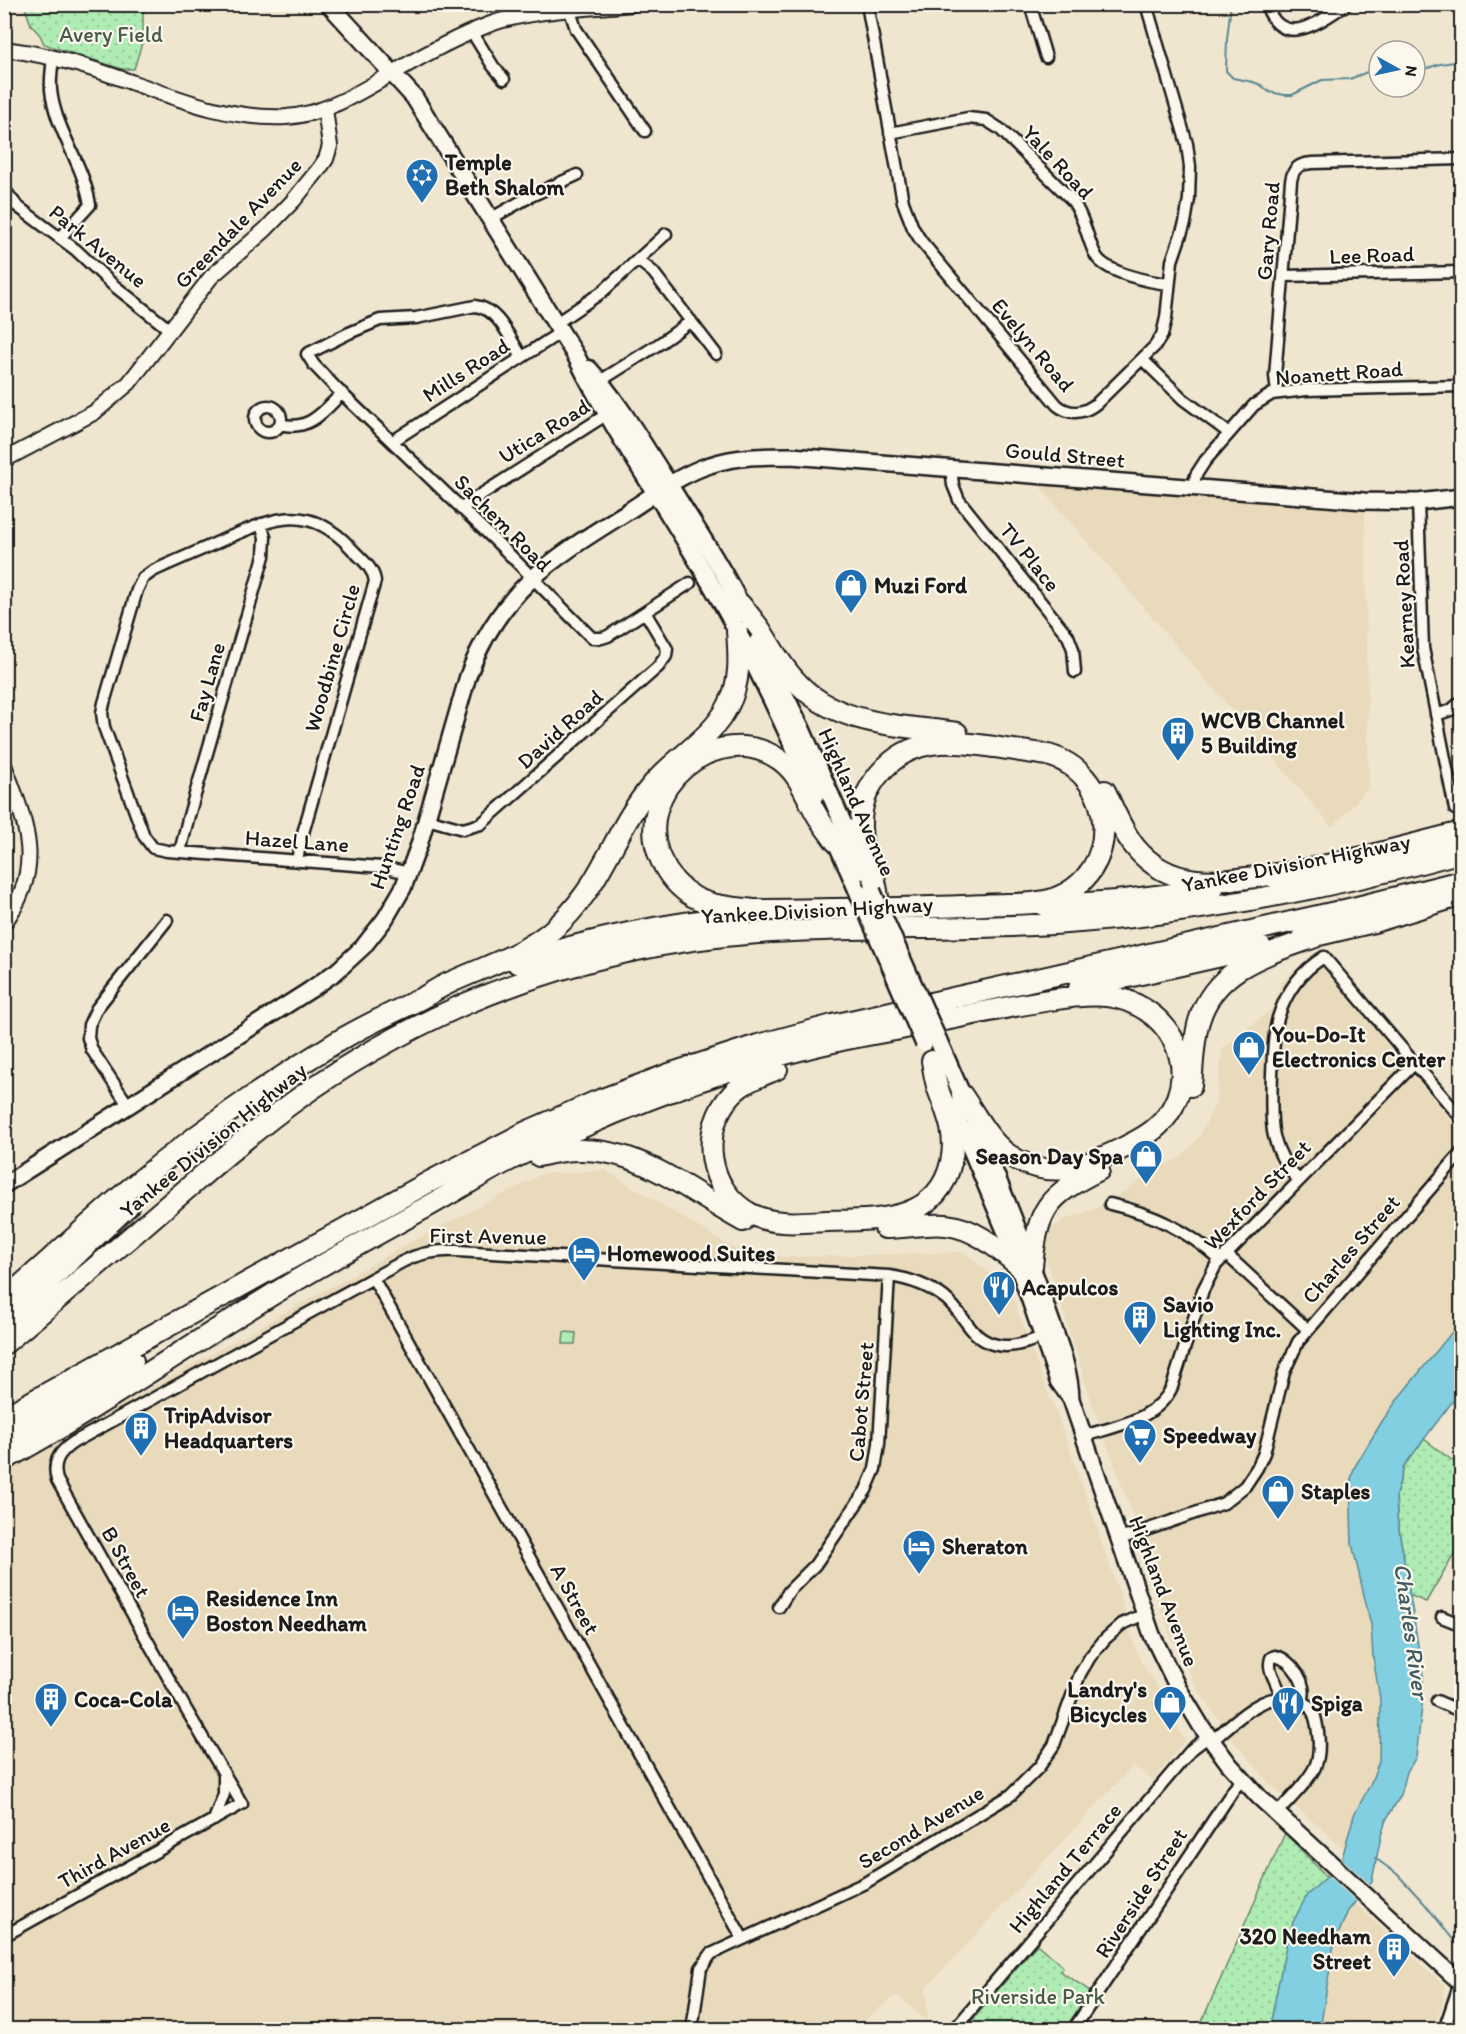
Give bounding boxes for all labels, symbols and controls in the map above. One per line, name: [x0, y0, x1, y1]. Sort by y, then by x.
park label: Avery Field: [59, 21, 163, 48]
north arrow: [1367, 39, 1427, 99]
text: N: [1401, 64, 1422, 78]
street label: Yale Road: [1017, 119, 1099, 205]
place label: Temple Beth Shalom: [444, 149, 564, 201]
street label: Greendale Avenue: [169, 152, 307, 294]
synagogue icon: Temple Beth Shalom: [404, 157, 440, 204]
street label: Gary Road: [1250, 181, 1286, 281]
street label: Park Avenue: [44, 198, 152, 294]
street label: Lee Road: [1329, 240, 1415, 270]
street label: Evelyn Road: [986, 293, 1080, 398]
street label: Mills Road: [417, 332, 515, 408]
street label: Noanett Road: [1274, 355, 1404, 391]
street label: Utica Road: [494, 392, 595, 470]
street label: Gould Street: [1004, 436, 1126, 474]
street label: Sachem Road: [448, 468, 558, 578]
street label: TV Place: [994, 517, 1066, 597]
street label: Kearney Road: [1387, 539, 1421, 669]
shop icon: Muzi Ford: [833, 567, 869, 614]
place label: Muzi Ford: [874, 572, 968, 599]
street label: Woodbine Circle: [298, 581, 366, 735]
street label: Fay Lane: [183, 639, 231, 725]
street label: David Road: [511, 683, 609, 775]
place label: WCVB Channel 5 Building: [1201, 707, 1345, 759]
building icon: WCVB Channel 5 Building: [1160, 715, 1196, 762]
street label: Highland Avenue: [812, 724, 902, 880]
street label: Hunting Road: [363, 761, 431, 893]
street label: Hazel Lane: [244, 824, 350, 858]
street label: Yankee Division Highway: [1179, 827, 1413, 898]
street label: Yankee Division Highway: [700, 890, 934, 930]
place label: You-Do-It Electronics Center: [1271, 1021, 1447, 1073]
shop icon: You-Do-It Electronics Center: [1231, 1029, 1267, 1076]
street label: Yankee Division Highway: [114, 1056, 312, 1224]
street label: Wexford Street: [1198, 1134, 1316, 1256]
shop icon: Season Day Spa: [1128, 1138, 1164, 1185]
place label: Season Day Spa: [975, 1143, 1123, 1170]
street label: Charles Street: [1296, 1189, 1406, 1309]
street label: First Avenue: [429, 1221, 547, 1251]
hotel icon: Homewood Suites: [566, 1235, 602, 1282]
place label: Homewood Suites: [607, 1240, 776, 1267]
restaurant icon: Acapulcos: [981, 1269, 1017, 1316]
place label: Acapulcos: [1021, 1274, 1118, 1301]
place label: Savio Lighting Inc.: [1163, 1291, 1281, 1343]
building icon: Savio Lighting Inc.: [1122, 1299, 1158, 1346]
street label: Cabot Street: [842, 1341, 880, 1463]
place label: TripAdvisor Headquarters: [163, 1402, 293, 1454]
building icon: TripAdvisor Headquarters: [123, 1410, 159, 1457]
supermarket icon: Speedway: [1122, 1417, 1158, 1464]
place label: Speedway: [1163, 1422, 1257, 1449]
shop icon: Staples: [1260, 1473, 1296, 1520]
place label: Staples: [1301, 1478, 1371, 1505]
street label: Highland Avenue: [1123, 1512, 1205, 1670]
street label: B Street: [95, 1522, 157, 1602]
hotel icon: Sheraton: [901, 1528, 937, 1575]
place label: Sheraton: [942, 1533, 1028, 1560]
street label: A Street: [544, 1559, 606, 1639]
water label: Charles River: [1388, 1561, 1436, 1703]
place label: Residence Inn Boston Needham: [206, 1585, 367, 1637]
hotel icon: Residence Inn Boston Needham: [165, 1593, 201, 1640]
place label: Landry's Bicycles: [1067, 1676, 1147, 1728]
building icon: Coca-Cola: [33, 1681, 69, 1728]
shop icon: Landry's Bicycles: [1152, 1684, 1188, 1731]
restaurant icon: Spiga: [1270, 1685, 1306, 1732]
place label: Coca-Cola: [74, 1686, 173, 1713]
place label: Spiga: [1311, 1690, 1363, 1717]
street label: Second Avenue: [853, 1779, 989, 1875]
street label: Highland Terrace: [1003, 1797, 1127, 1939]
street label: Third Avenue: [53, 1811, 175, 1895]
street label: Riverside Street: [1089, 1823, 1193, 1963]
place label: 320 Needham Street: [1240, 1923, 1372, 1975]
building icon: 320 Needham Street: [1376, 1931, 1412, 1978]
park label: Riverside Park: [971, 1983, 1106, 2010]

